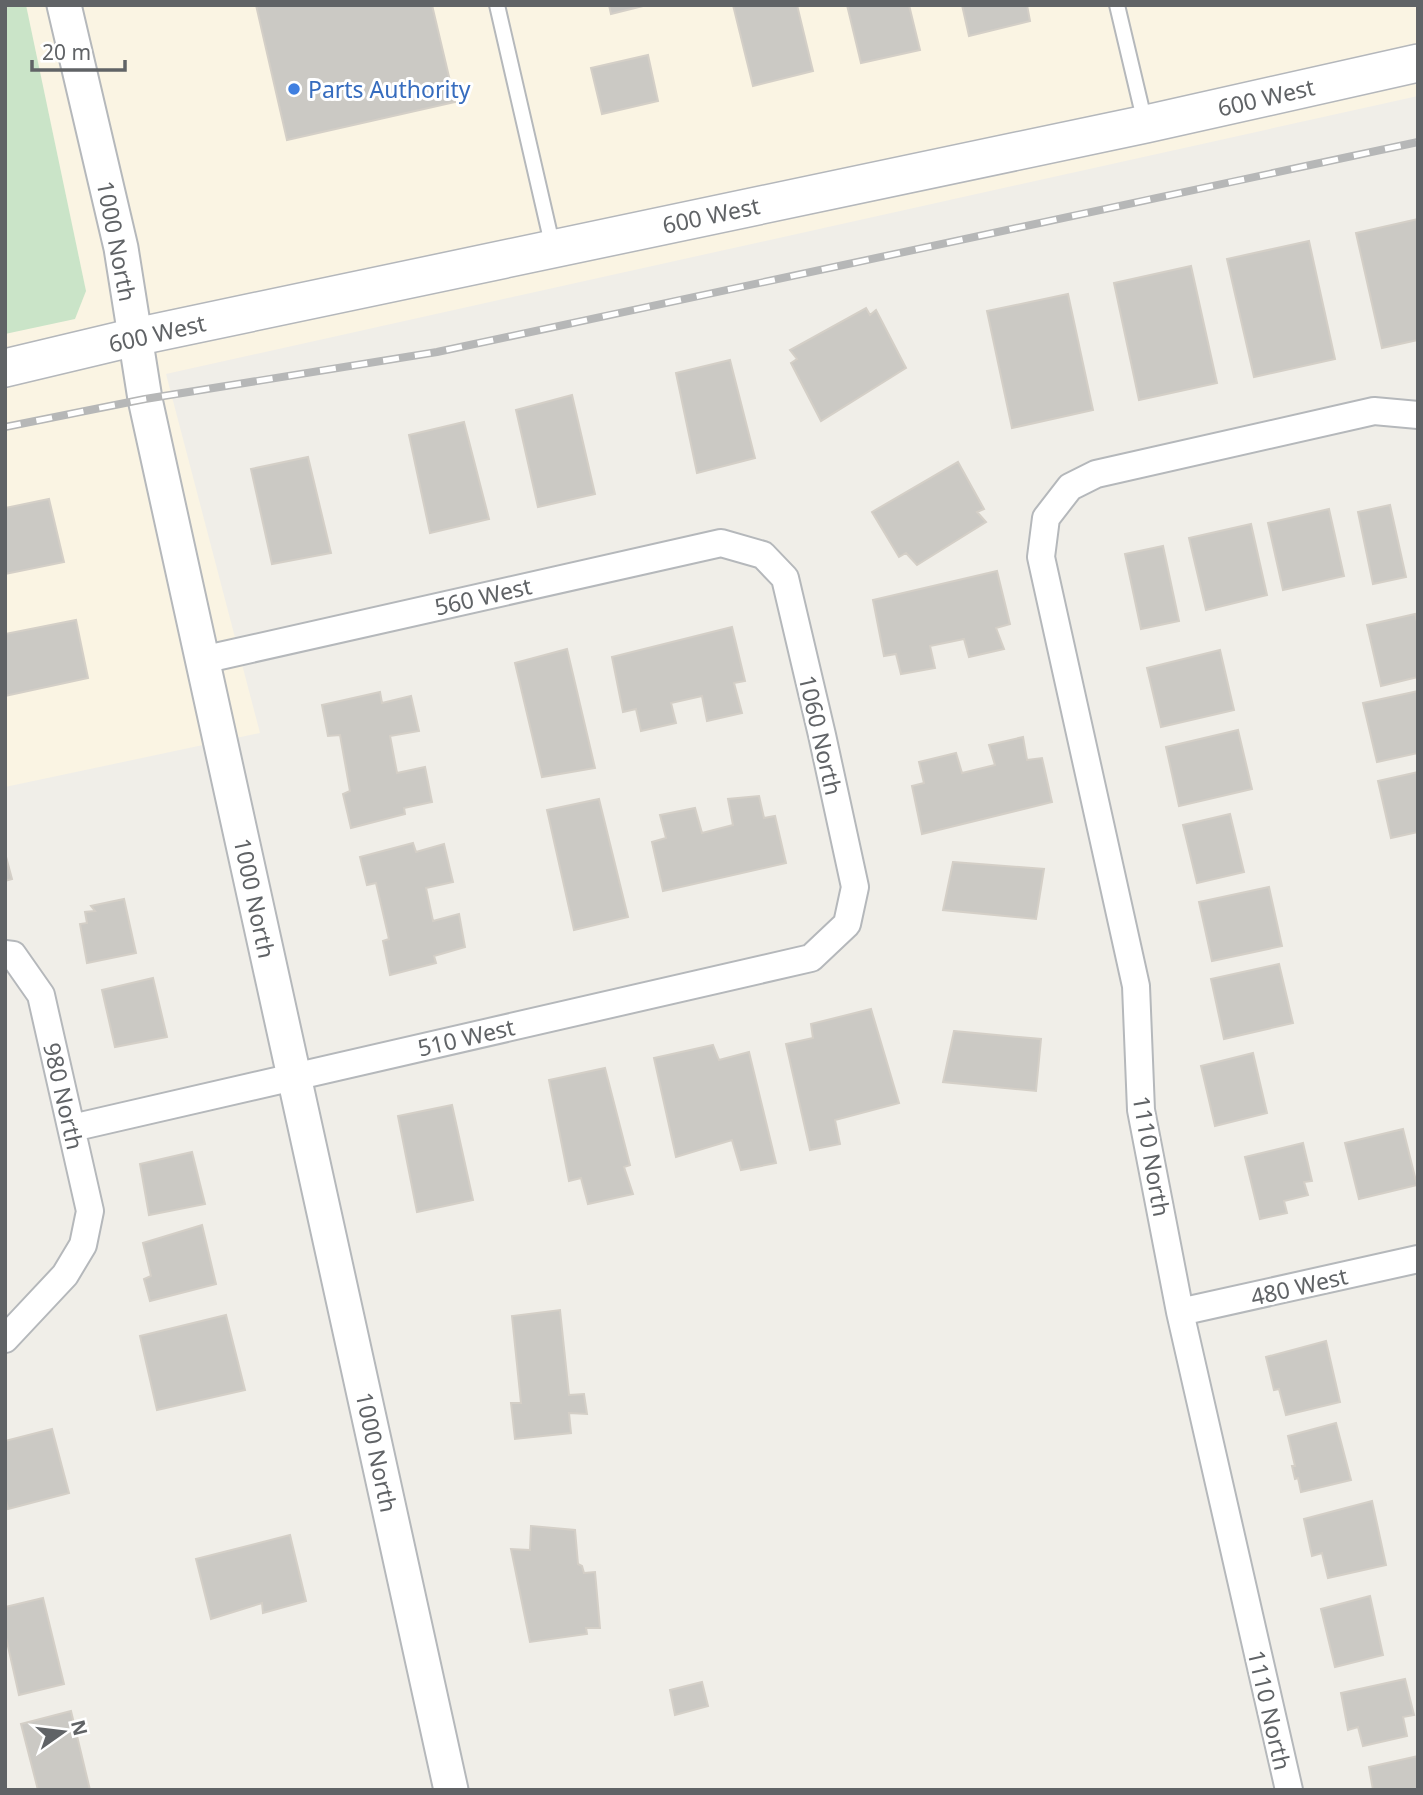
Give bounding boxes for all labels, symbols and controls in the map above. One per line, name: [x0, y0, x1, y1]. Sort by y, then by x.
scale bar: [32, 28, 124, 72]
text: 20 m: [42, 38, 91, 66]
street label: 600 West: [1214, 70, 1318, 124]
place label: Parts Authority: [308, 73, 471, 105]
marker: Parts Authority: [286, 81, 302, 97]
street label: 1000 North: [90, 178, 144, 304]
street label: 600 West: [659, 189, 763, 241]
street label: 600 West: [105, 306, 209, 360]
street label: 560 West: [431, 569, 535, 623]
street label: 1060 North: [792, 672, 850, 798]
street label: 1000 North: [227, 835, 283, 961]
street label: 510 West: [414, 1010, 518, 1064]
street label: 980 North: [36, 1039, 92, 1153]
street label: 1110 North: [1126, 1093, 1178, 1219]
street label: 480 West: [1247, 1259, 1351, 1313]
street label: 1000 North: [349, 1389, 405, 1515]
street label: 1110 North: [1241, 1647, 1299, 1773]
north arrow: [28, 1697, 98, 1767]
text: N: [65, 1717, 94, 1739]

